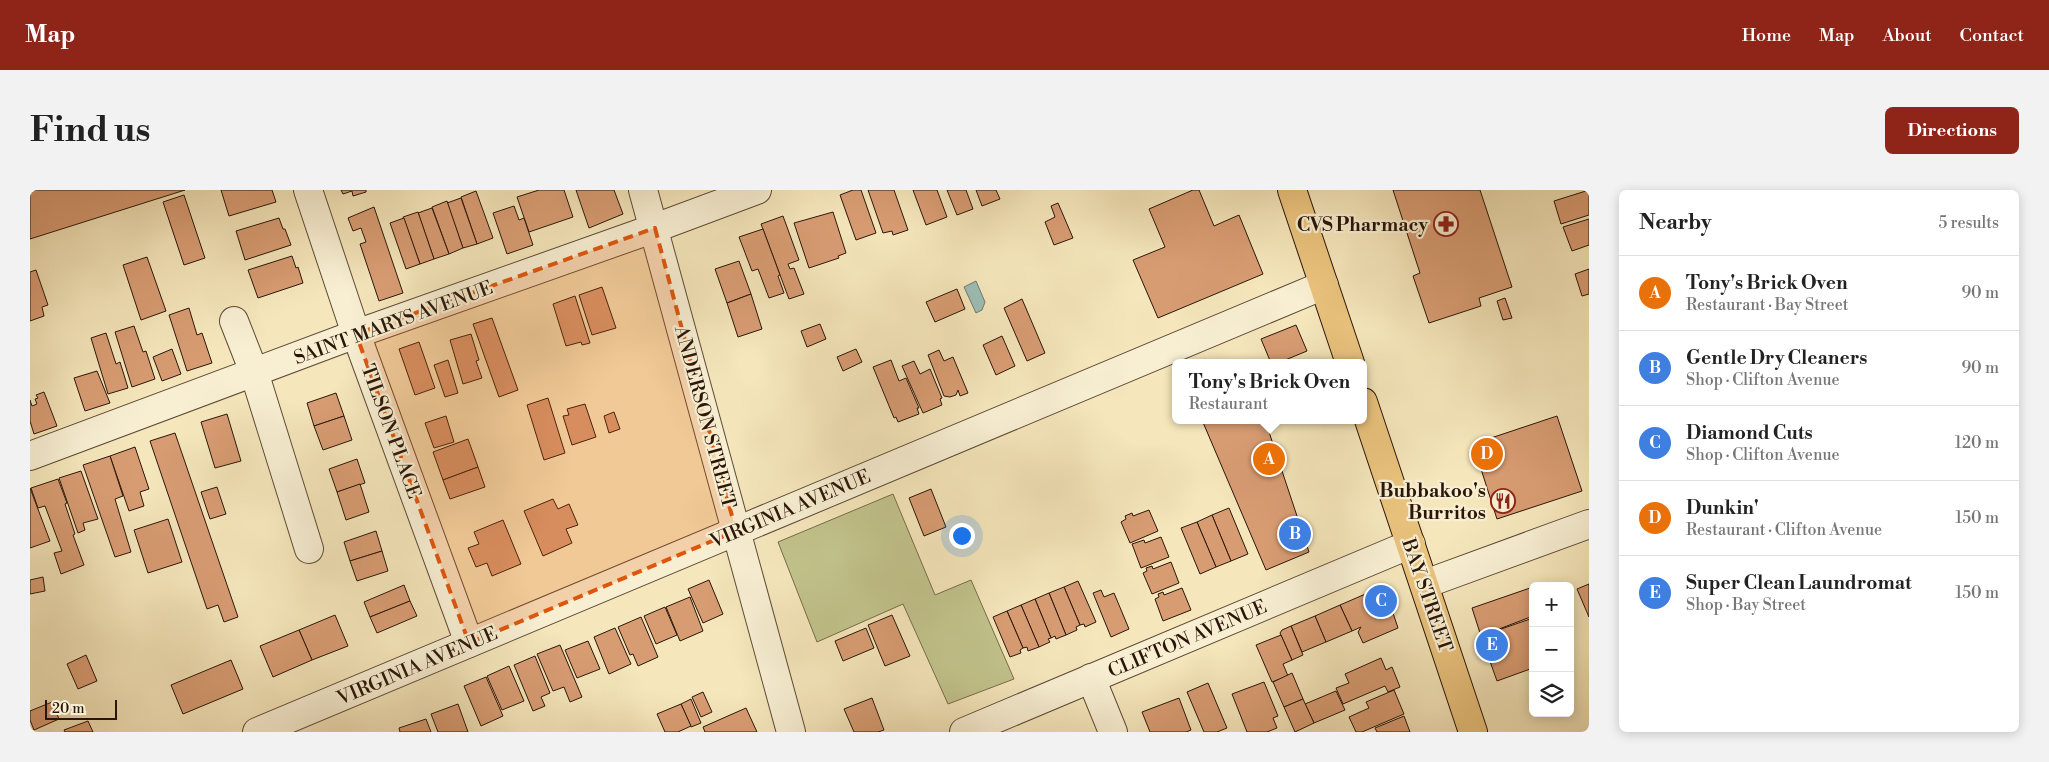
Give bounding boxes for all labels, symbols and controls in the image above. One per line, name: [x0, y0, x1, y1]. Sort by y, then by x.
text: Map: [25, 20, 75, 50]
text: Home: [1742, 24, 1791, 47]
text: Map: [1819, 24, 1855, 47]
text: About: [1883, 24, 1932, 47]
text: Contact: [1960, 24, 2024, 47]
button: Directions: [1885, 107, 2019, 154]
text: Find us: [30, 109, 150, 152]
text: Nearby: [1639, 210, 1712, 236]
pharmacy icon: CVS Pharmacy: [1433, 211, 1459, 237]
place label: CVS Pharmacy: [1297, 213, 1428, 237]
text: 5 results: [1938, 213, 1999, 233]
text: Tony's Brick Oven: [1686, 271, 1848, 295]
street label: SAINT MARYS AVENUE: [290, 276, 496, 370]
text: A: [1649, 283, 1661, 303]
text: 90 m: [1961, 283, 1999, 303]
text: Restaurant · Bay Street: [1686, 295, 1848, 315]
street label: ANDERSON STREET: [669, 322, 741, 511]
text: Gentle Dry Cleaners: [1686, 346, 1867, 370]
text: B: [1649, 358, 1661, 378]
text: 90 m: [1961, 358, 1999, 378]
popup: [1172, 359, 1367, 424]
street label: TILSON PLACE: [356, 361, 426, 502]
text: Tony's Brick Oven: [1189, 370, 1350, 394]
text: Shop · Clifton Avenue: [1686, 370, 1840, 390]
text: Restaurant: [1189, 394, 1268, 414]
text: Diamond Cuts: [1686, 421, 1813, 445]
text: C: [1649, 433, 1661, 453]
text: 120 m: [1955, 433, 1999, 453]
pin: D: [1471, 435, 1503, 473]
pin: A: [1253, 440, 1285, 478]
text: Shop · Clifton Avenue: [1686, 445, 1840, 465]
street label: VIRGINIA AVENUE: [706, 464, 874, 554]
place label: Bubbakoo's Burritos: [1379, 479, 1486, 525]
restaurant icon: Bubbakoo's Burritos: [1490, 488, 1516, 514]
text: Dunkin': [1686, 496, 1759, 520]
text: D: [1649, 508, 1661, 528]
text: 150 m: [1955, 508, 1999, 528]
pin: B: [1279, 515, 1311, 553]
text: Restaurant · Clifton Avenue: [1686, 520, 1882, 540]
your location: [949, 523, 975, 549]
street label: BAY STREET: [1396, 534, 1458, 655]
text: Super Clean Laundromat: [1686, 571, 1912, 595]
pin: C: [1365, 582, 1397, 620]
map controls: [1529, 582, 1574, 717]
button: +: [1529, 582, 1574, 627]
text: E: [1649, 583, 1661, 603]
text: 150 m: [1955, 583, 1999, 603]
street label: CLIFTON AVENUE: [1104, 595, 1271, 683]
text: Shop · Bay Street: [1686, 595, 1806, 615]
street label: VIRGINIA AVENUE: [333, 621, 501, 711]
pin: E: [1476, 626, 1508, 664]
button: −: [1529, 627, 1574, 672]
button: layers: [1529, 672, 1574, 717]
scale bar: [45, 697, 118, 720]
text: 20 m: [52, 700, 84, 718]

